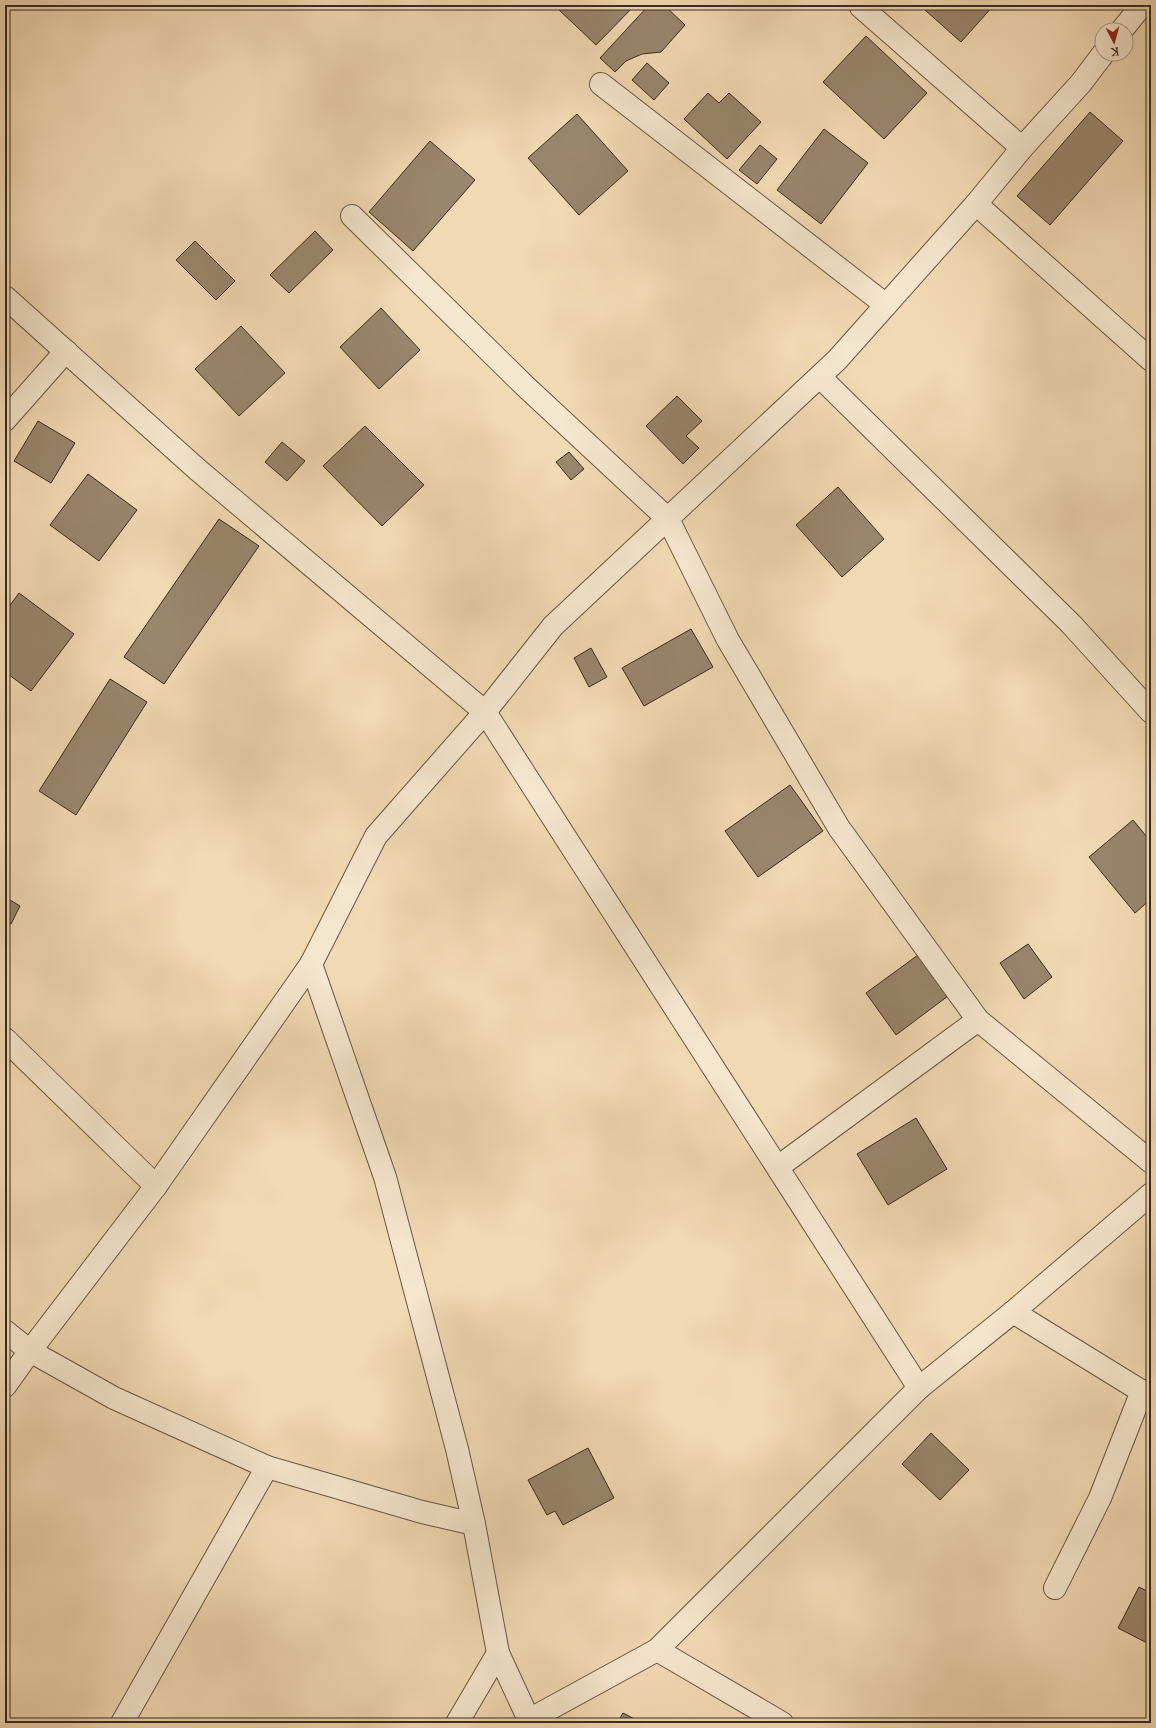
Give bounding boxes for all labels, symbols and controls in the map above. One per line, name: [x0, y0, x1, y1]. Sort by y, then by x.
north arrow: [1094, 22, 1134, 62]
text: K: [1110, 42, 1121, 59]

